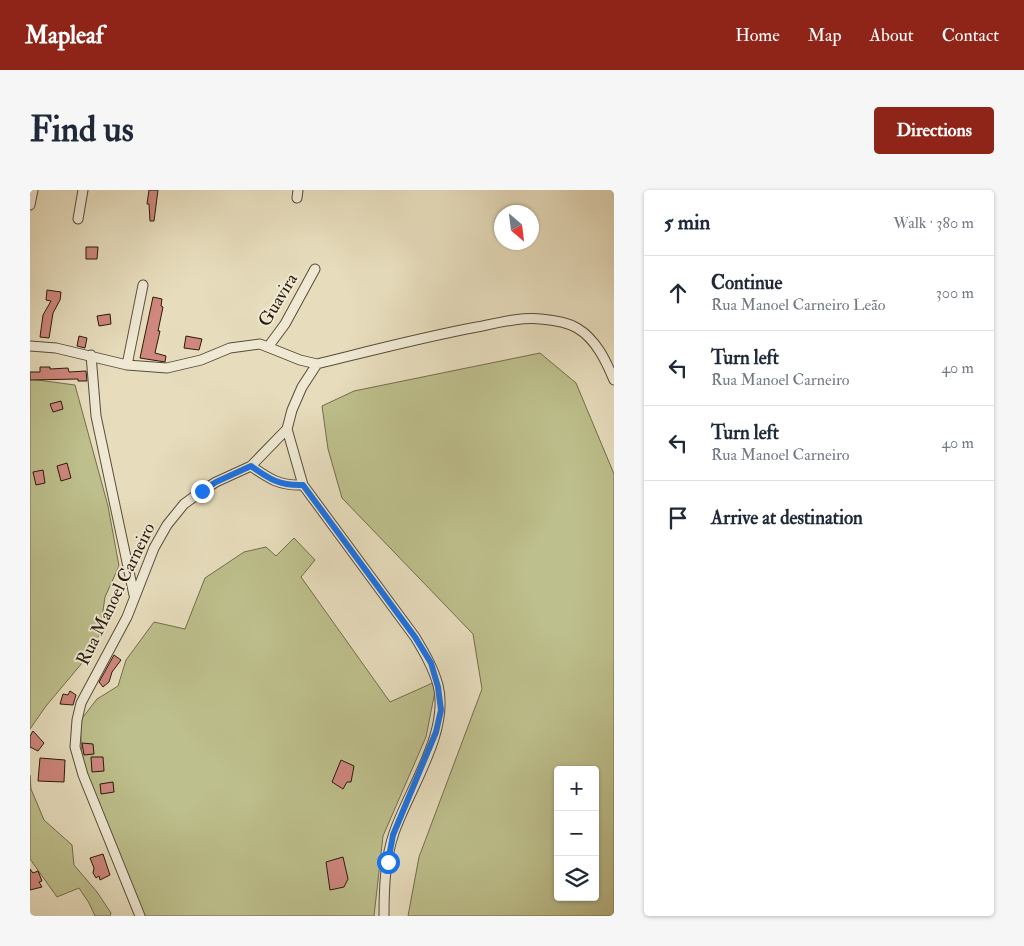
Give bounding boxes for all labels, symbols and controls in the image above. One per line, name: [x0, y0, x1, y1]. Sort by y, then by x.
text: Mapleaf: [25, 20, 104, 51]
text: Home: [735, 24, 780, 47]
text: Map: [808, 24, 842, 47]
text: About: [870, 24, 914, 47]
text: Contact: [942, 24, 999, 47]
button: Directions: [874, 107, 994, 154]
text: Find us: [30, 108, 134, 152]
north arrow: [494, 205, 539, 250]
text: 5 min: [664, 209, 710, 236]
text: Walk · 380 m: [893, 213, 974, 233]
street label: Guavira: [253, 269, 303, 331]
text: Continue: [711, 271, 782, 295]
icon: ahead: [664, 279, 692, 307]
text: 300 m: [936, 283, 974, 303]
text: Rua Manoel Carneiro Leão: [711, 295, 885, 315]
text: Turn left: [711, 346, 779, 370]
icon: left: [664, 354, 692, 382]
text: 40 m: [941, 358, 974, 378]
text: Rua Manoel Carneiro: [711, 370, 850, 390]
text: Turn left: [711, 421, 779, 445]
icon: left: [664, 429, 692, 457]
text: 40 m: [941, 433, 974, 453]
text: Rua Manoel Carneiro: [711, 445, 850, 465]
route end: [191, 480, 214, 503]
icon: arrive: [664, 504, 692, 532]
text: Arrive at destination: [711, 506, 863, 530]
street label: Rua Manoel Carneiro: [72, 519, 161, 669]
map controls: [554, 766, 599, 901]
button: +: [554, 766, 599, 811]
button: −: [554, 811, 599, 856]
route start: [377, 851, 400, 874]
button: layers: [554, 856, 599, 901]

